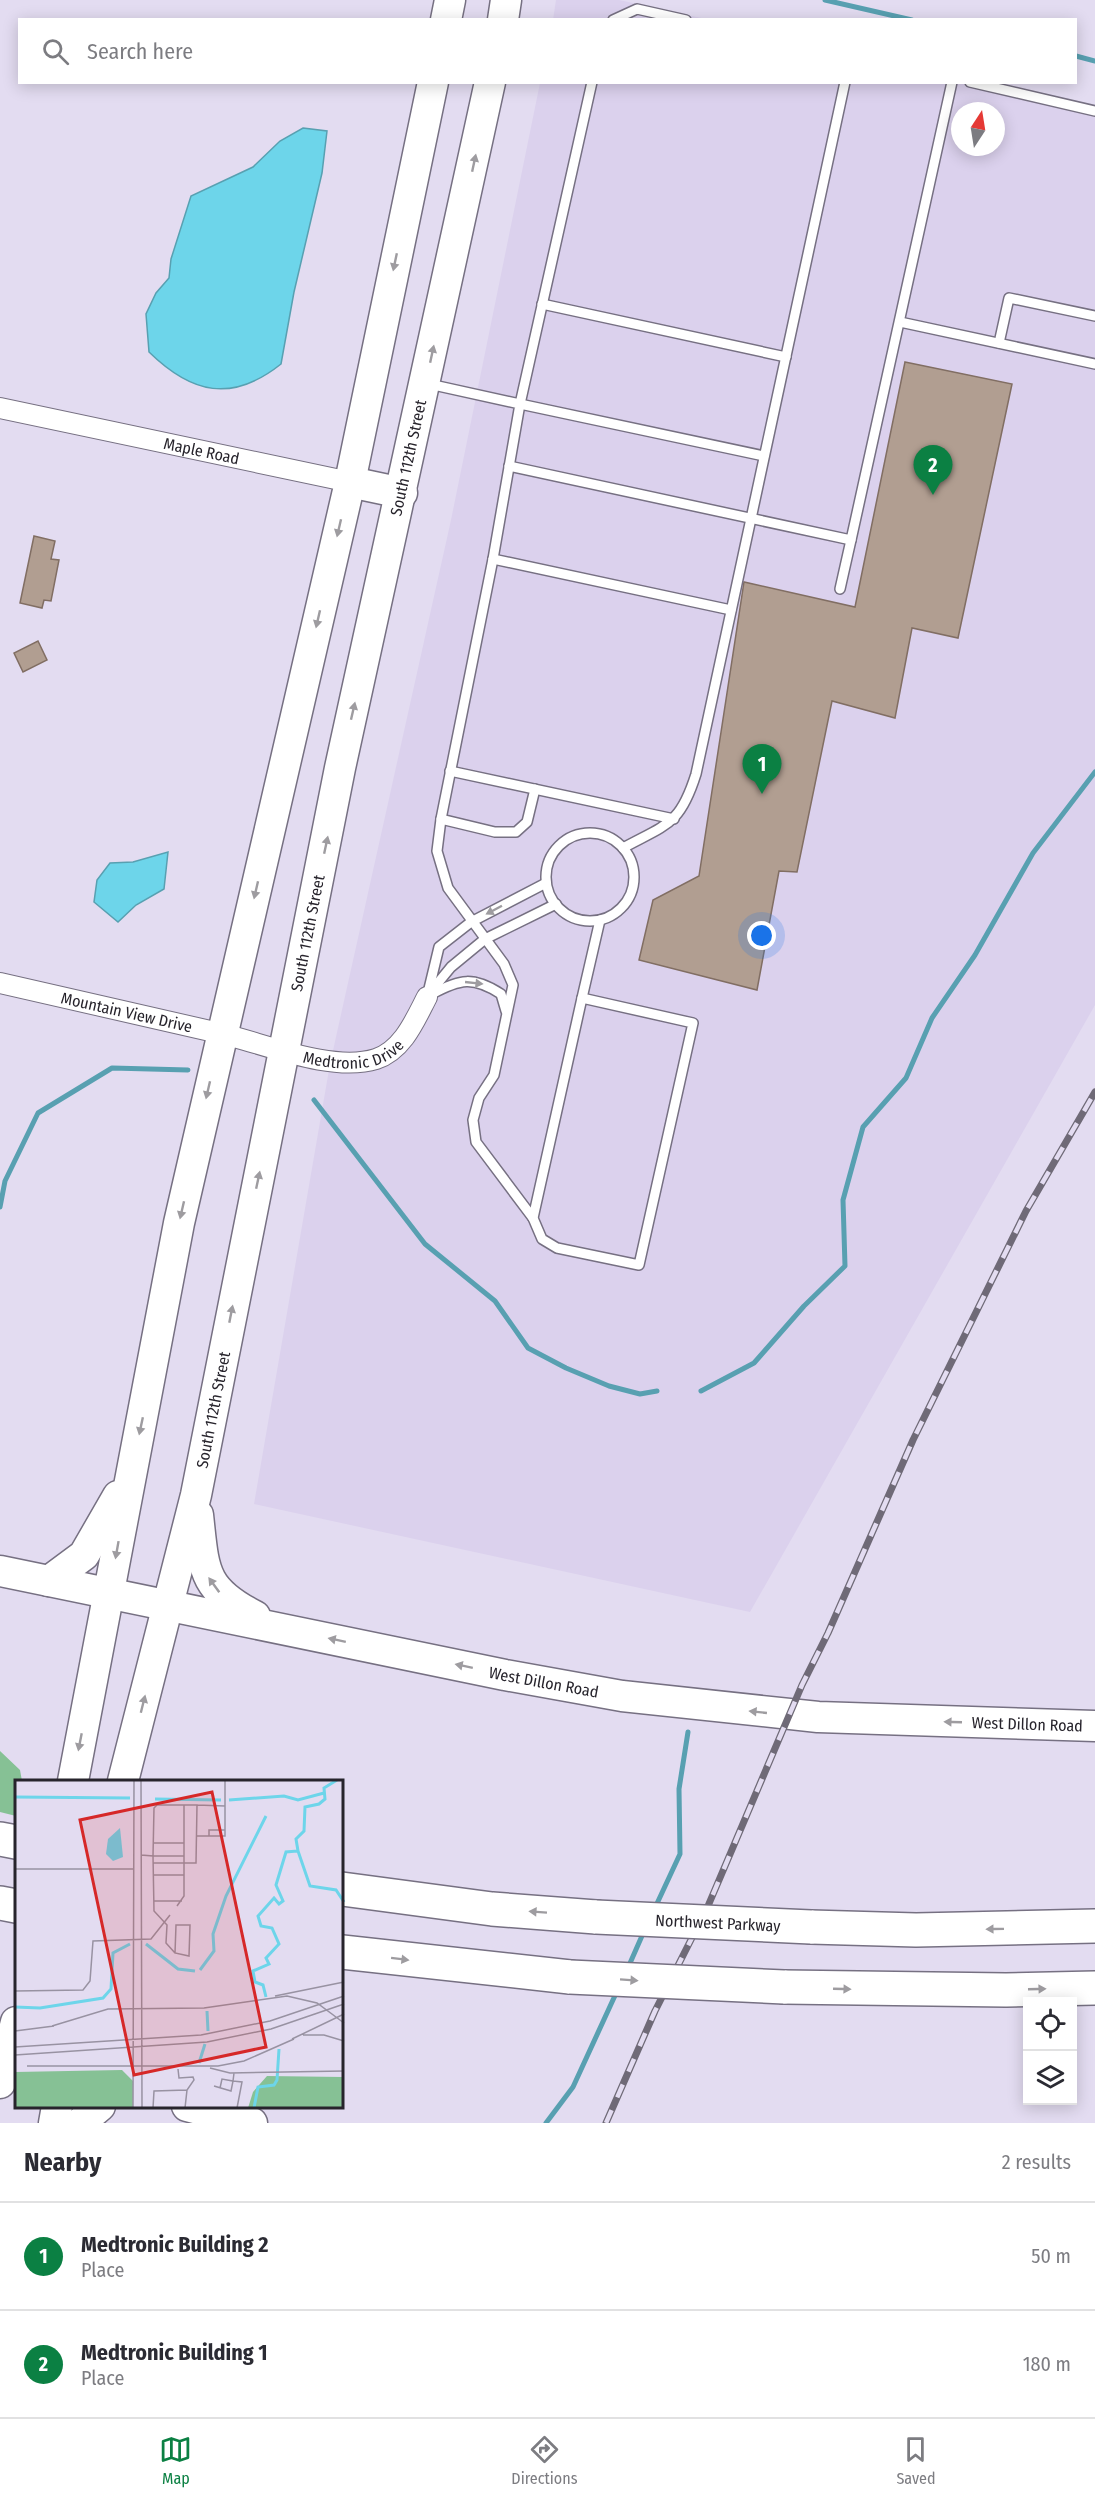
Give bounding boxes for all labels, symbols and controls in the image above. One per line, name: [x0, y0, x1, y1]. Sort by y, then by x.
search box: [18, 18, 1077, 84]
icon: search: [39, 35, 72, 68]
text: Search here: [87, 38, 193, 65]
north arrow: [951, 102, 1005, 156]
one-way arrow: [470, 153, 479, 172]
one-way arrow: [390, 253, 400, 271]
one-way arrow: [428, 344, 438, 363]
street label: South 112th Street: [386, 397, 430, 517]
street label: Maple Road: [162, 433, 241, 468]
pin: 2: [914, 446, 952, 495]
one-way arrow: [334, 519, 344, 537]
one-way arrow: [313, 610, 322, 629]
one-way arrow: [349, 701, 358, 720]
pin: 1: [742, 744, 782, 794]
one-way arrow: [322, 835, 331, 854]
street label: South 112th Street: [286, 872, 328, 993]
one-way arrow: [251, 881, 260, 900]
one-way arrow: [486, 905, 503, 915]
your location: [747, 921, 776, 950]
one-way arrow: [465, 978, 484, 987]
street label: Mountain View Drive: [59, 988, 194, 1036]
street label: Medtronic Drive: [301, 1035, 407, 1072]
one-way arrow: [203, 1081, 213, 1100]
one-way arrow: [254, 1170, 263, 1189]
one-way arrow: [176, 1201, 186, 1219]
one-way arrow: [227, 1304, 236, 1323]
street label: South 112th Street: [192, 1349, 234, 1470]
one-way arrow: [136, 1417, 145, 1436]
one-way arrow: [112, 1541, 121, 1560]
one-way arrow: [208, 1578, 220, 1594]
one-way arrow: [327, 1635, 346, 1644]
one-way arrow: [454, 1661, 473, 1670]
street label: West Dillon Road: [487, 1662, 600, 1701]
one-way arrow: [139, 1695, 148, 1713]
one-way arrow: [748, 1707, 767, 1717]
street label: West Dillon Road: [971, 1713, 1083, 1735]
one-way arrow: [943, 1717, 962, 1727]
one-way arrow: [75, 1732, 84, 1751]
inset map: [15, 1780, 344, 2108]
one-way arrow: [528, 1907, 547, 1917]
street label: Northwest Parkway: [655, 1910, 782, 1935]
one-way arrow: [985, 1924, 1004, 1933]
one-way arrow: [391, 1954, 410, 1963]
one-way arrow: [619, 1976, 638, 1985]
one-way arrow: [832, 1984, 851, 1994]
one-way arrow: [1027, 1985, 1046, 1994]
map controls: [1023, 1997, 1077, 2105]
button: locate: [1023, 1997, 1077, 2051]
button: layers: [1023, 2051, 1077, 2105]
text: Nearby: [24, 2147, 101, 2178]
text: 2 results: [1002, 2150, 1071, 2174]
text: Medtronic Building 2: [81, 2231, 269, 2258]
text: 1: [39, 2244, 48, 2268]
text: 50 m: [1031, 2244, 1071, 2268]
text: Place: [81, 2258, 124, 2282]
text: Medtronic Building 1: [81, 2339, 268, 2366]
text: 2: [39, 2352, 48, 2376]
text: 180 m: [1023, 2352, 1071, 2376]
text: Place: [81, 2366, 124, 2390]
tab: Map: [159, 2433, 192, 2488]
tab: Directions: [511, 2433, 578, 2488]
tab: Saved: [896, 2433, 936, 2488]

